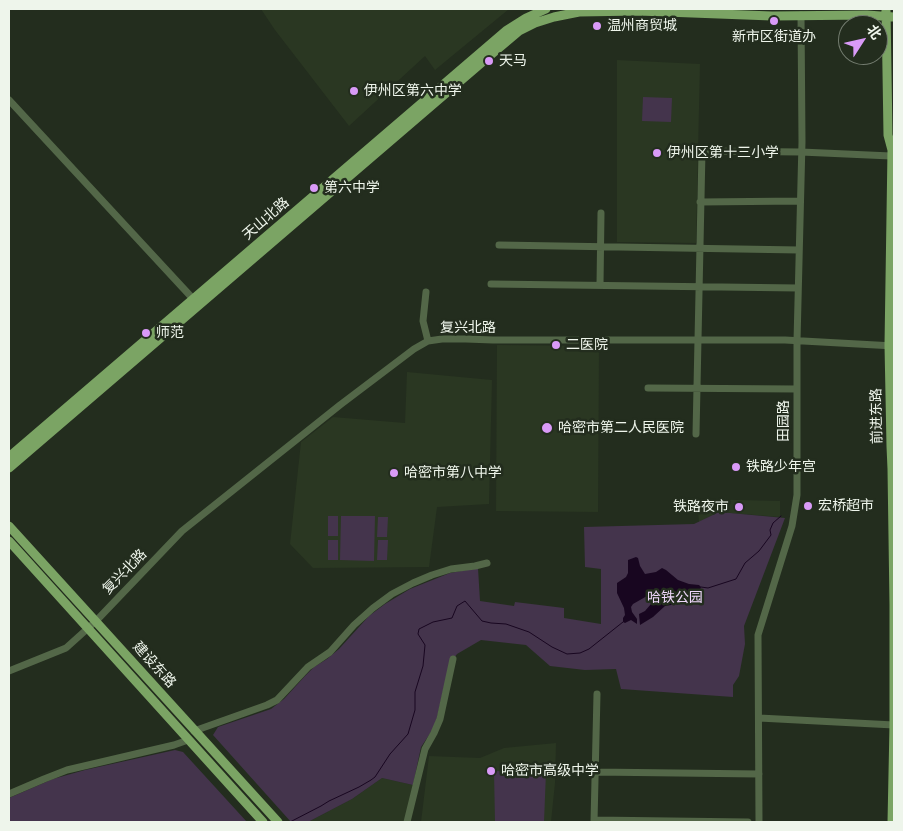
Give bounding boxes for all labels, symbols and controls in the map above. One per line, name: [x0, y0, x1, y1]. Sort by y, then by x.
marker: 新市区街道办: [768, 15, 780, 27]
north arrow: [838, 15, 888, 65]
place label: 温州商贸城: [607, 18, 677, 34]
marker: 温州商贸城: [591, 20, 603, 32]
text: 北: [863, 21, 887, 43]
place label: 新市区街道办: [732, 29, 816, 45]
place label: 天马: [499, 53, 527, 69]
marker: 天马: [483, 55, 495, 67]
place label: 伊州区第六中学: [364, 83, 462, 99]
marker: 伊州区第六中学: [348, 85, 360, 97]
place label: 伊州区第十三小学: [667, 145, 779, 161]
marker: 伊州区第十三小学: [651, 147, 663, 159]
place label: 第六中学: [324, 180, 380, 196]
marker: 第六中学: [308, 182, 320, 194]
street label: 天山北路: [239, 194, 293, 244]
street label: 复兴北路: [440, 320, 496, 336]
place label: 师范: [156, 325, 184, 341]
marker: 师范: [140, 327, 152, 339]
place label: 二医院: [566, 337, 608, 353]
marker: 二医院: [550, 339, 562, 351]
street label: 前进东路: [868, 388, 886, 444]
street label: 田园路: [776, 400, 792, 442]
place label: 哈密市第二人民医院: [558, 420, 684, 436]
marker: 哈密市第二人民医院: [540, 421, 554, 435]
place label: 铁路少年宫: [746, 459, 816, 475]
marker: 铁路少年宫: [730, 461, 742, 473]
place label: 哈密市第八中学: [404, 465, 502, 481]
marker: 哈密市第八中学: [388, 467, 400, 479]
place label: 宏桥超市: [818, 498, 874, 514]
place label: 铁路夜市: [673, 499, 729, 515]
marker: 宏桥超市: [802, 500, 814, 512]
marker: 铁路夜市: [733, 501, 745, 513]
street label: 复兴北路: [100, 546, 150, 598]
park label: 哈铁公园: [647, 590, 703, 606]
street label: 建设东路: [129, 639, 179, 691]
place label: 哈密市高级中学: [501, 763, 599, 779]
marker: 哈密市高级中学: [485, 765, 497, 777]

